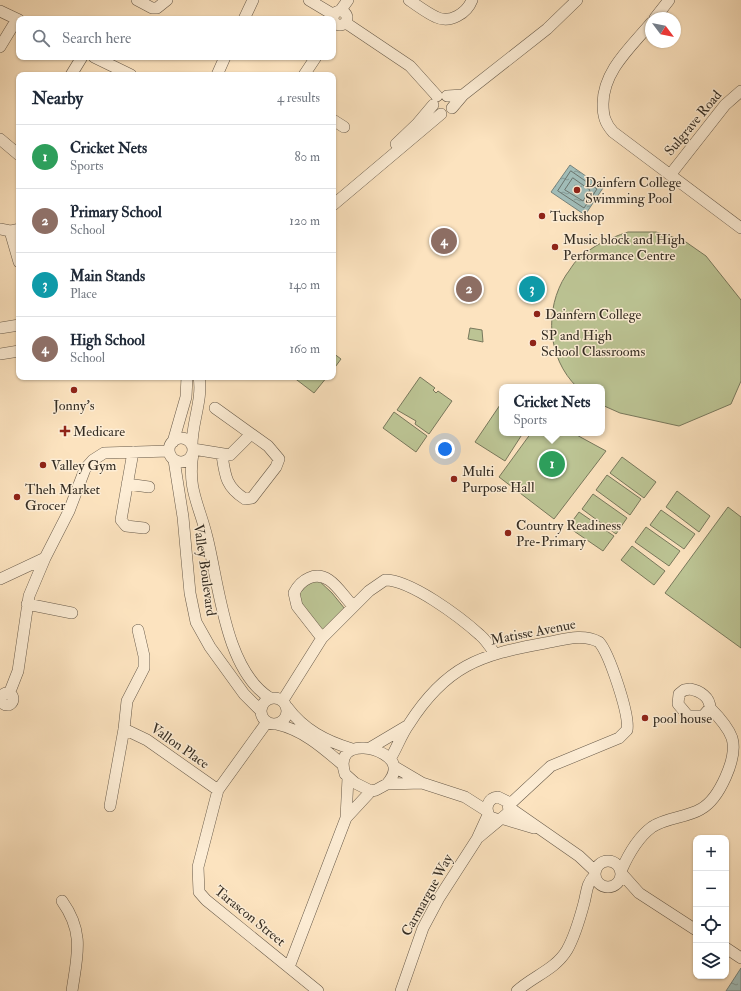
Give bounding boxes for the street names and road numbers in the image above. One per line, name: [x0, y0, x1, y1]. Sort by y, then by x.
street label: Sulgrave Road: [661, 87, 725, 159]
street label: Valley Boulevard: [189, 523, 220, 617]
street label: Matisse Avenue: [489, 615, 577, 649]
street label: Vallon Place: [147, 720, 213, 772]
street label: Carmargue Way: [398, 850, 458, 939]
street label: Tarascon Street: [211, 882, 289, 950]

